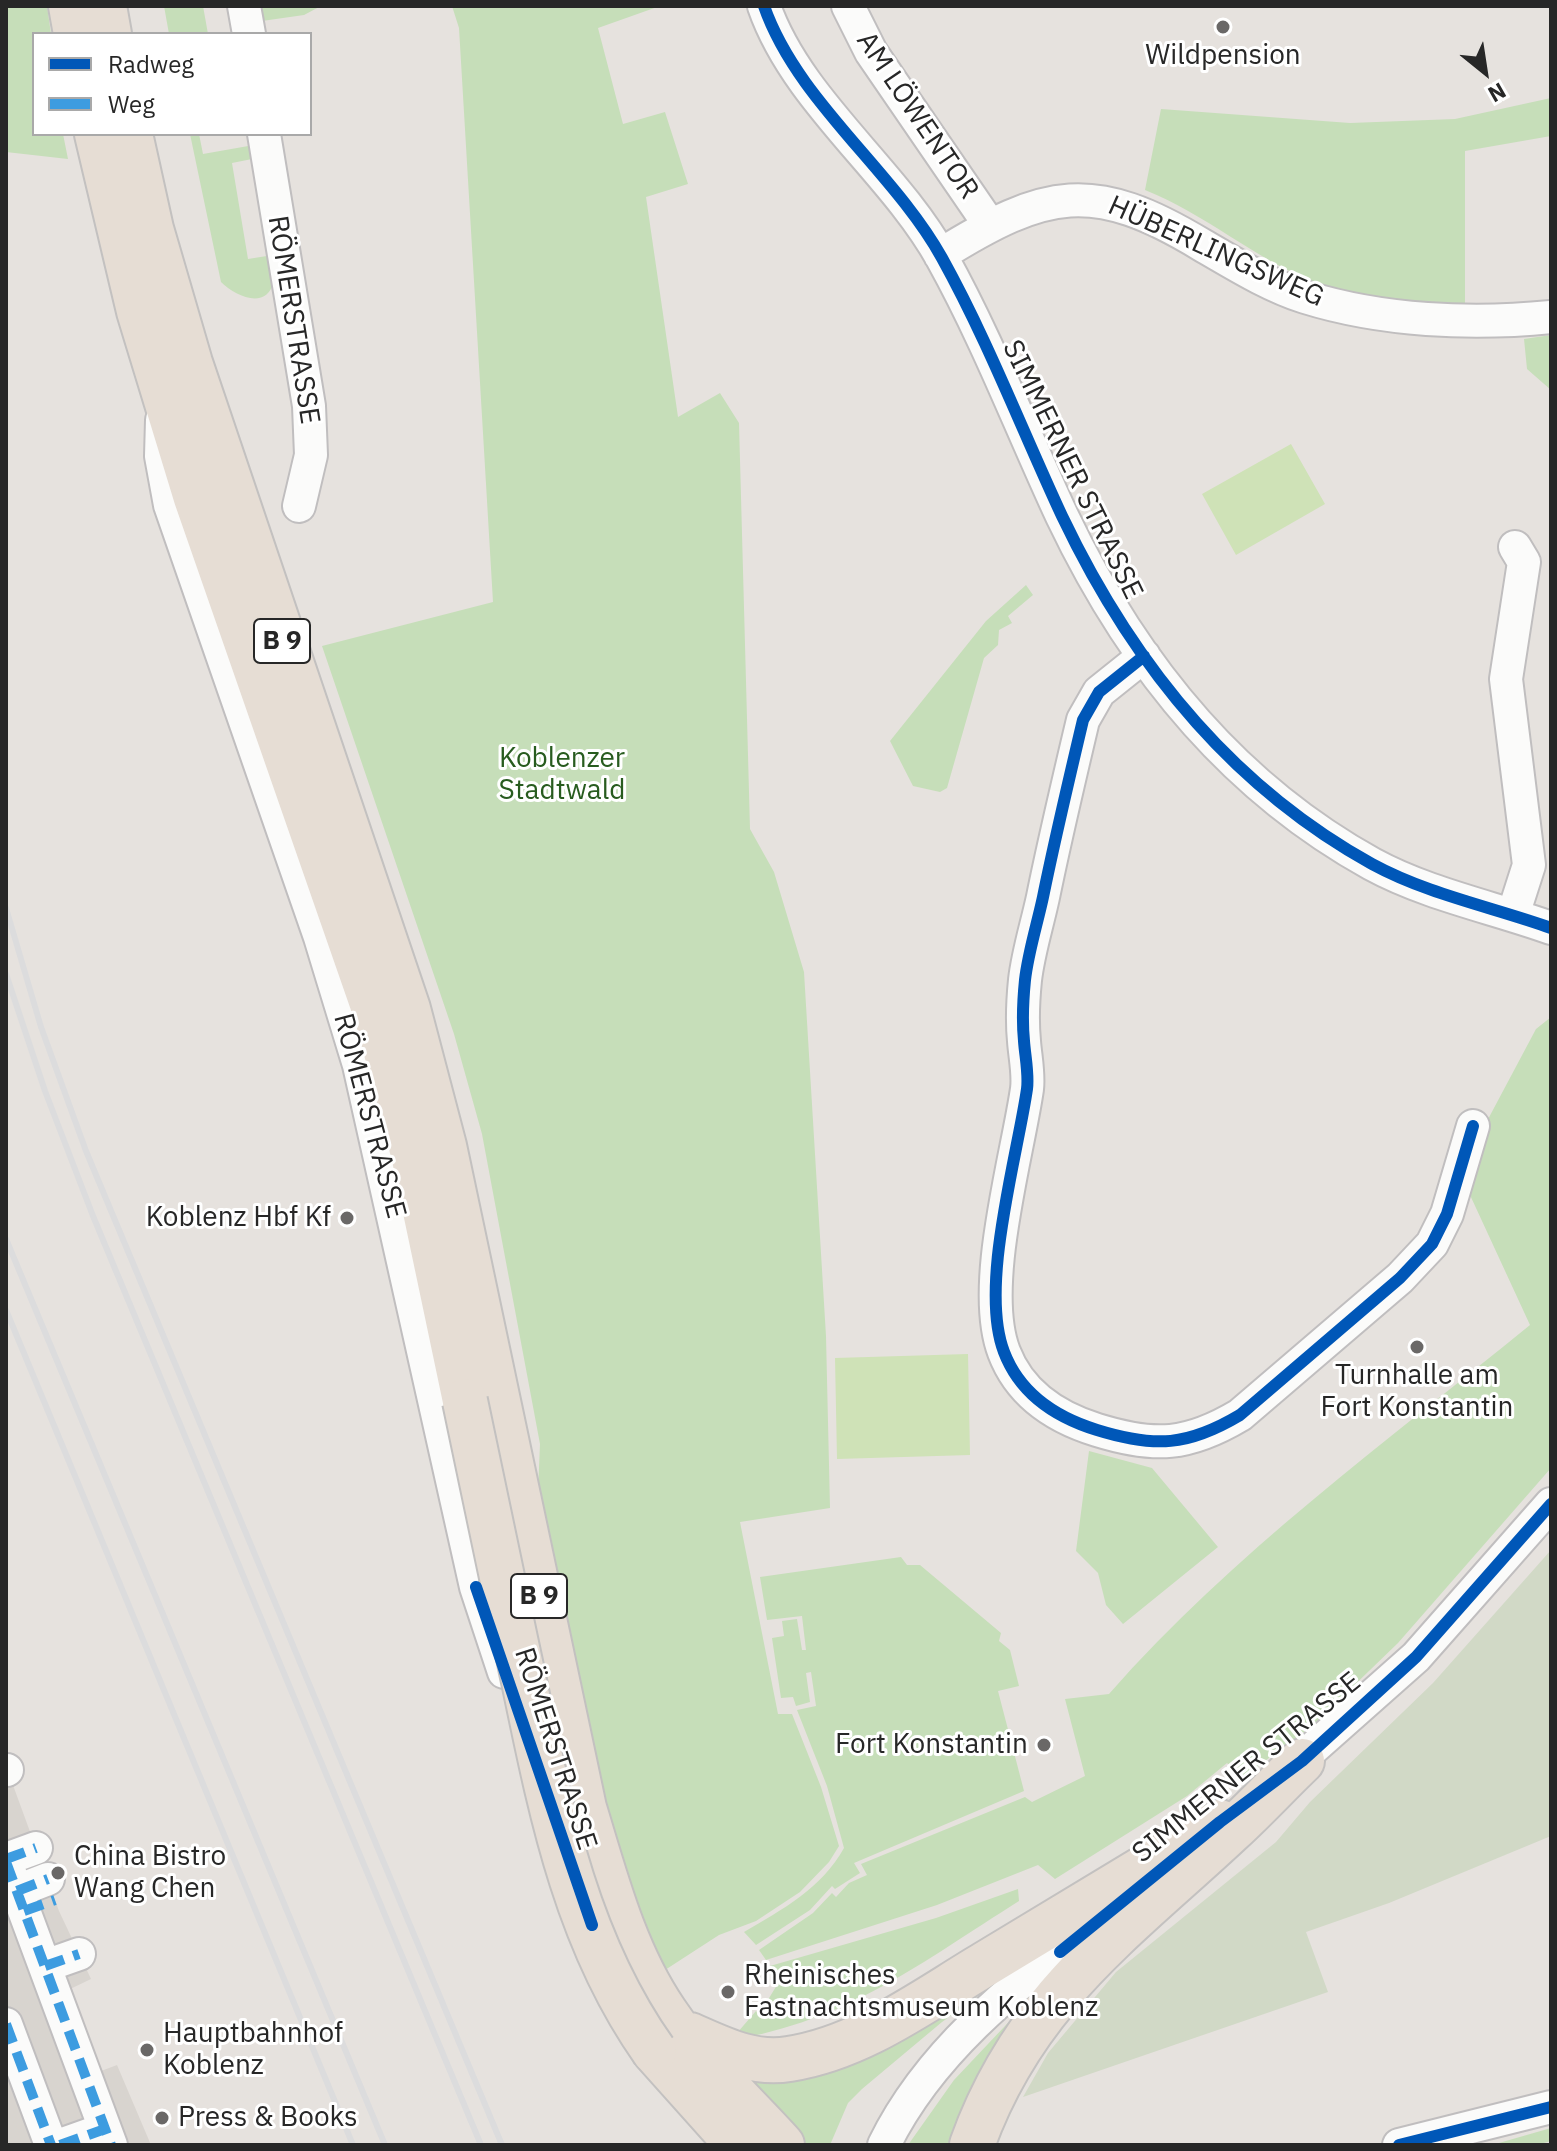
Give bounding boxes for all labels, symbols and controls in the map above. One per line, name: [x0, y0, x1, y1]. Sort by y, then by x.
marker: Wildpension: [1214, 18, 1232, 36]
street label: AM LÖWENTOR: [849, 26, 985, 206]
legend: [32, 32, 312, 136]
north arrow: [1445, 32, 1525, 112]
place label: Wildpension: [1145, 39, 1301, 73]
text: Radweg: [108, 48, 194, 80]
text: N: [1483, 77, 1511, 110]
text: Weg: [108, 88, 155, 120]
street label: HÜBERLINGSWEG: [1103, 189, 1329, 315]
street label: RÖMERSTRASSE: [260, 213, 326, 427]
street label: SIMMERNER STRASSE: [995, 335, 1149, 605]
road number: B 9: [254, 619, 310, 663]
park label: Koblenzer Stadtwald: [498, 742, 626, 808]
street label: RÖMERSTRASSE: [325, 1010, 413, 1222]
place label: Koblenz Hbf Kf: [146, 1201, 331, 1235]
marker: Koblenz Hbf Kf: [338, 1209, 356, 1227]
marker: Turnhalle am Fort Konstantin: [1408, 1338, 1426, 1356]
place label: Turnhalle am Fort Konstantin: [1321, 1359, 1513, 1425]
road number: B 9: [511, 1574, 567, 1618]
street label: RÖMERSTRASSE: [506, 1644, 604, 1854]
street label: SIMMERNER STRASSE: [1126, 1666, 1368, 1870]
place label: Fort Konstantin: [835, 1728, 1028, 1762]
marker: Fort Konstantin: [1035, 1736, 1053, 1754]
place label: China Bistro Wang Chen: [74, 1840, 226, 1906]
marker: China Bistro Wang Chen: [49, 1864, 67, 1882]
place label: Rheinisches Fastnachtsmuseum Koblenz: [744, 1959, 1098, 2025]
marker: Rheinisches Fastnachtsmuseum Koblenz: [719, 1983, 737, 2001]
place label: Hauptbahnhof Koblenz: [163, 2017, 343, 2083]
marker: Hauptbahnhof Koblenz: [138, 2041, 156, 2059]
place label: Press & Books: [178, 2101, 358, 2135]
marker: Press & Books: [153, 2109, 171, 2127]

